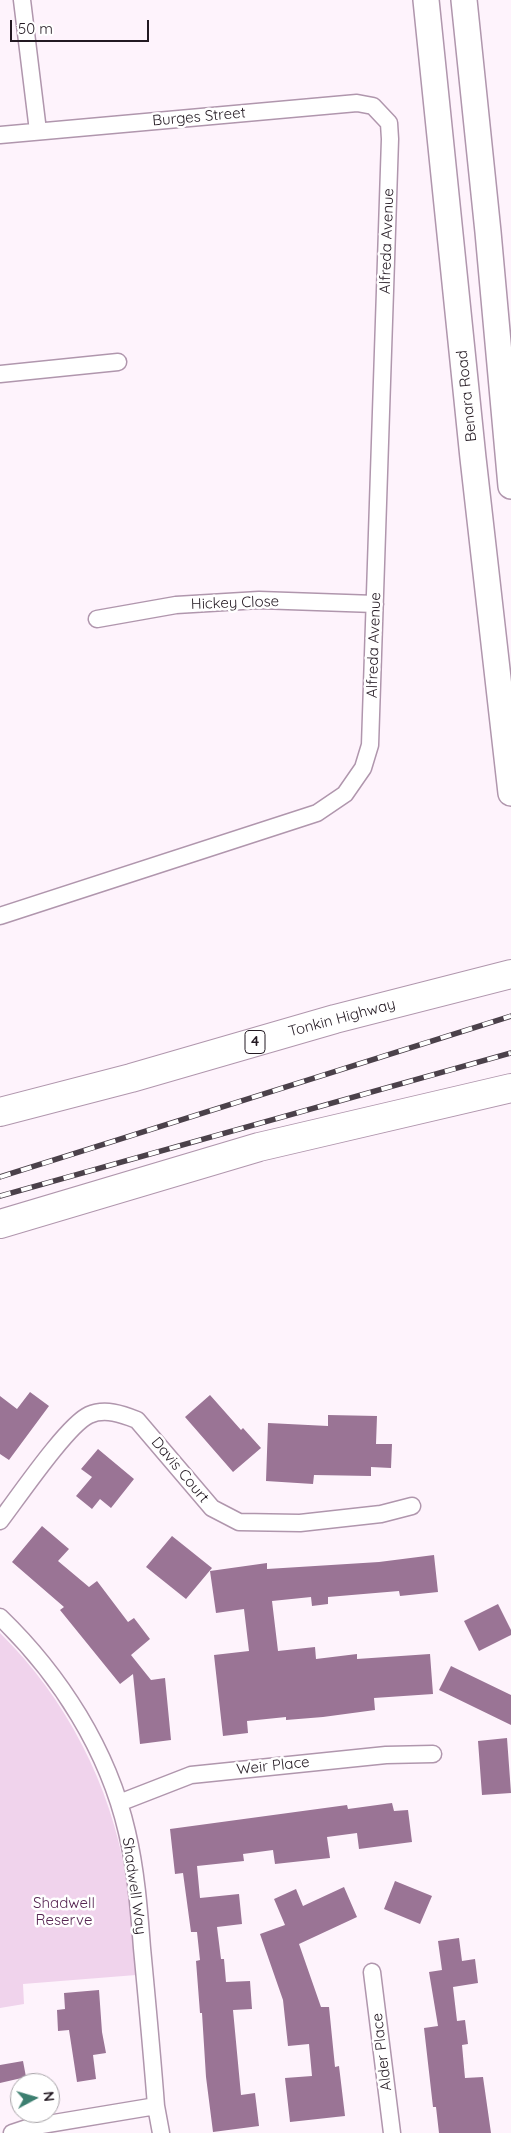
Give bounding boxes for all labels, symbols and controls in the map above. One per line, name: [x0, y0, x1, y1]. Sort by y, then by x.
scale bar: [12, 10, 151, 42]
text: 50 m: [18, 19, 53, 38]
street label: Burges Street: [152, 104, 246, 130]
street label: Alfreda Avenue: [376, 188, 398, 294]
street label: Benara Road: [453, 349, 481, 443]
street label: Hickey Close: [191, 592, 279, 614]
street label: Alfreda Avenue: [363, 592, 385, 698]
street label: Tonkin Highway: [287, 995, 397, 1041]
road number: 4: [245, 1030, 265, 1054]
street label: Davis Court: [147, 1433, 213, 1507]
street label: Weir Place: [235, 1753, 311, 1779]
street label: Shadwell Way: [118, 1836, 150, 1936]
park label: Shadwell Reserve: [33, 1894, 95, 1929]
street label: Alder Place: [368, 2012, 396, 2092]
north arrow: [10, 2073, 60, 2123]
text: N: [39, 2090, 58, 2103]

